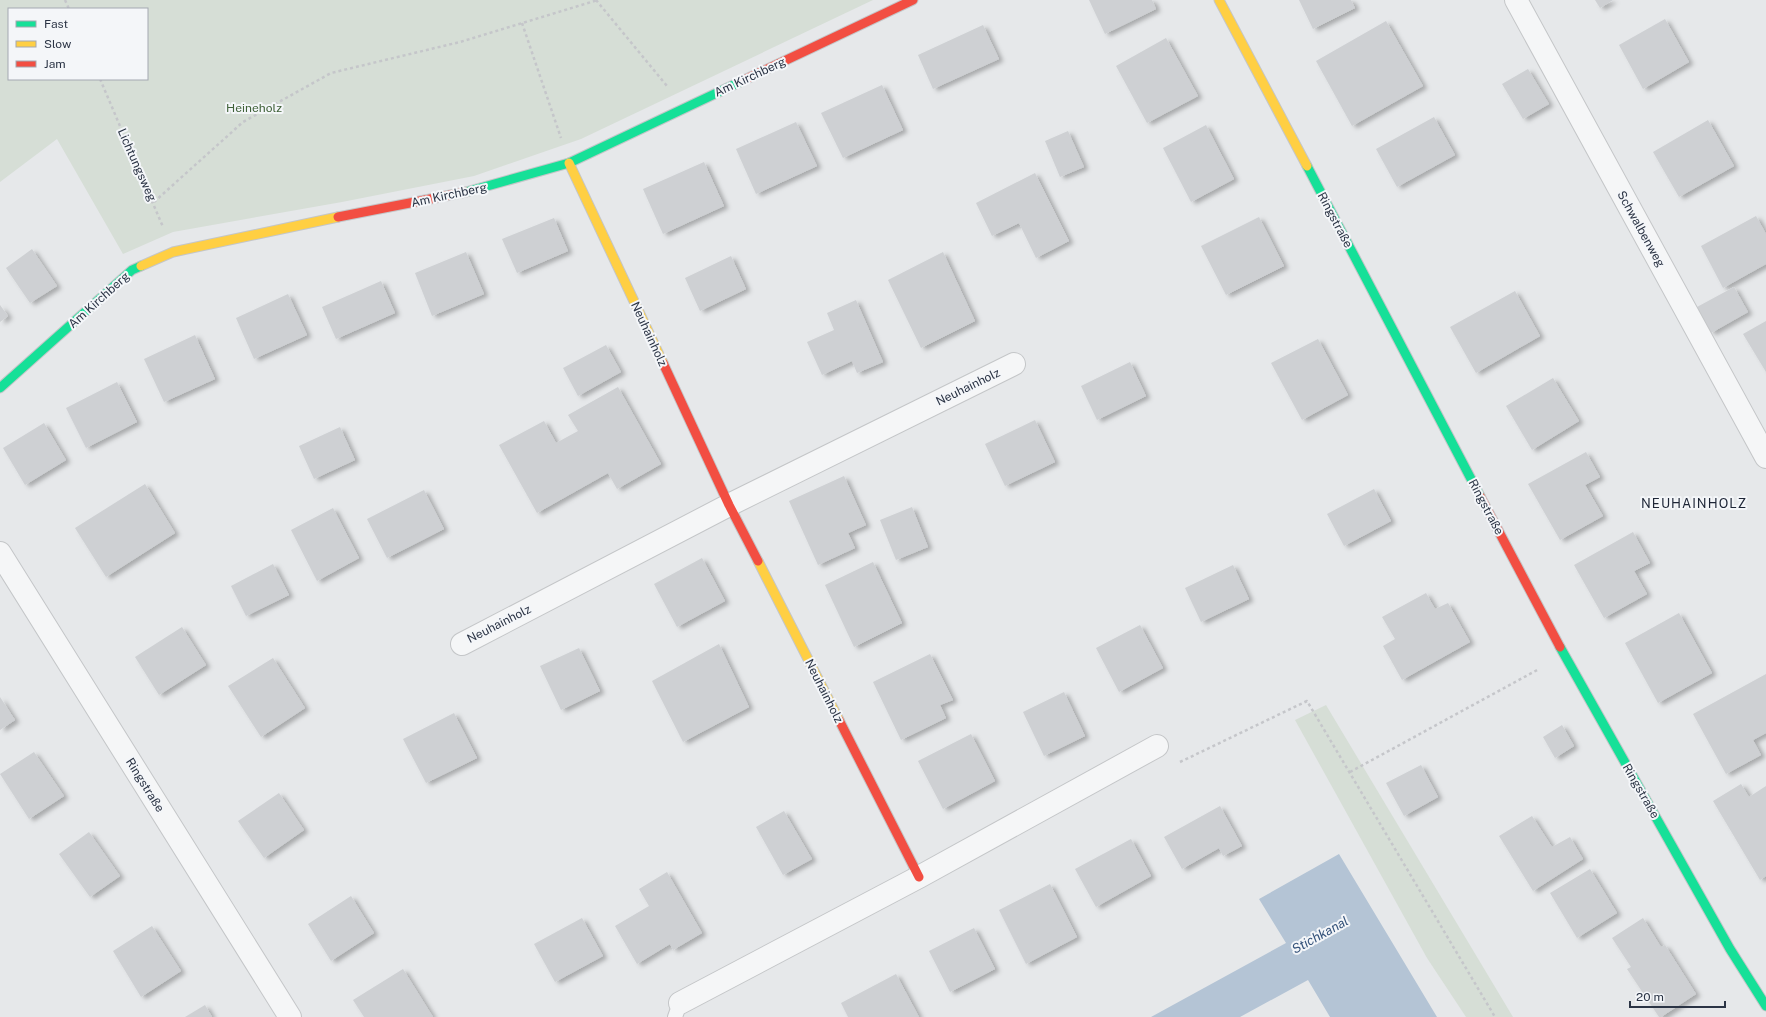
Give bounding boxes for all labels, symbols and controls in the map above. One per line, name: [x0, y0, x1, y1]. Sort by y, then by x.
legend: [8, 8, 148, 80]
text: Fast: [44, 17, 69, 31]
text: Slow: [44, 37, 72, 51]
street label: Am Kirchberg: [712, 54, 788, 100]
text: Jam: [44, 57, 66, 71]
park label: Heineholz: [226, 101, 282, 115]
street label: Lichtungsweg: [115, 126, 159, 204]
street label: Am Kirchberg: [410, 180, 488, 210]
street label: Schwalbenweg: [1614, 189, 1668, 269]
street label: Ringstraße: [1315, 190, 1356, 250]
street label: Am Kirchberg: [66, 269, 132, 331]
street label: Neuhainholz: [628, 300, 670, 369]
street label: Neuhainholz: [934, 365, 1003, 409]
street label: Ringstraße: [1466, 477, 1507, 537]
district label: NEUHAINHOLZ: [1641, 496, 1747, 511]
street label: Neuhainholz: [465, 602, 533, 646]
street label: Neuhainholz: [802, 657, 846, 725]
street label: Ringstraße: [123, 755, 167, 815]
street label: Ringstraße: [1620, 761, 1662, 821]
water label: Stichkanal: [1289, 913, 1351, 957]
scale bar: [1630, 983, 1725, 1009]
text: 20 m: [1636, 990, 1664, 1004]

